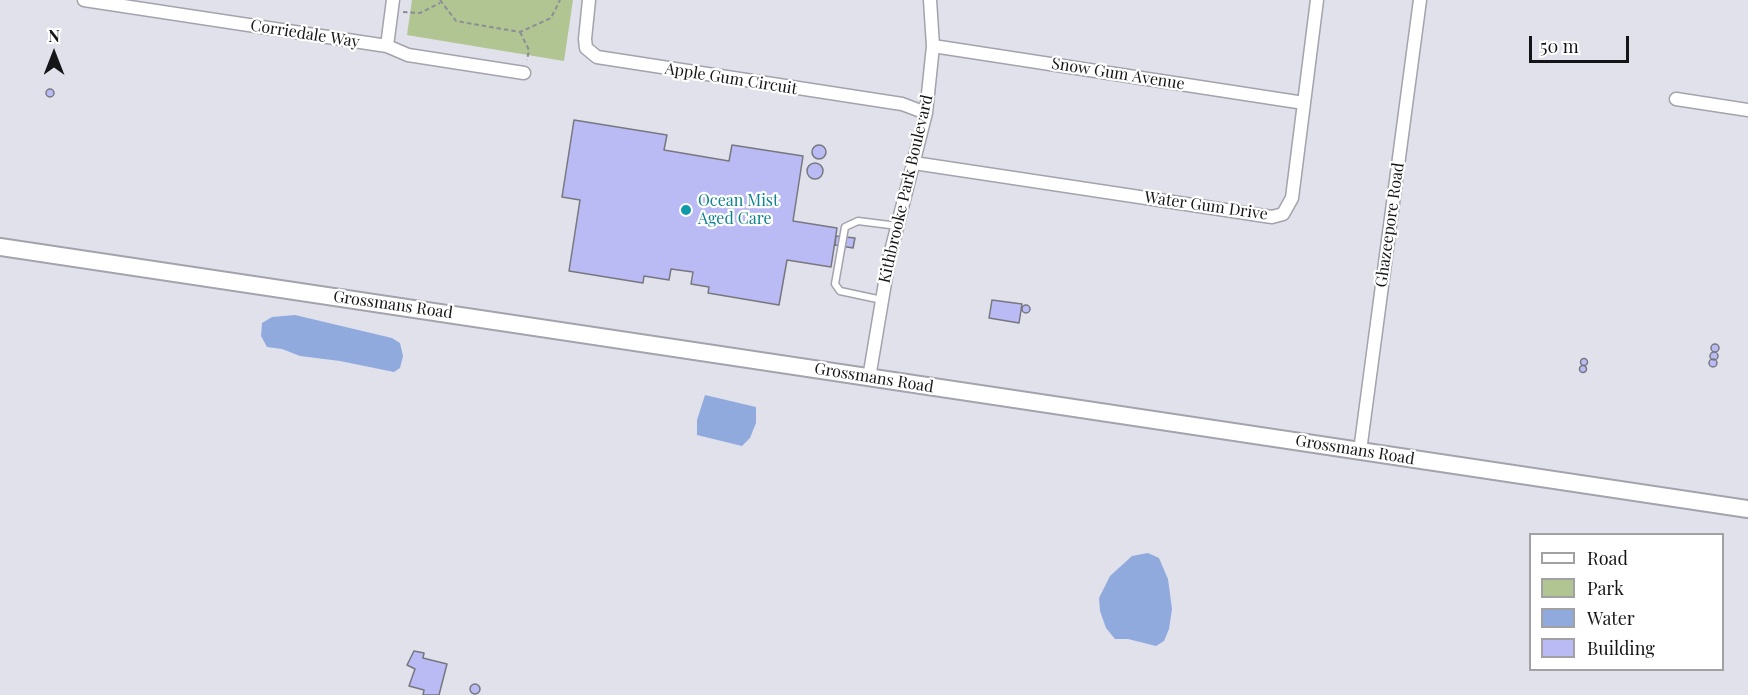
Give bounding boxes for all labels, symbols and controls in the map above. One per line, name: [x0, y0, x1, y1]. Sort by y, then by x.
street label: Corriedale Way: [249, 16, 361, 52]
north arrow: [24, 24, 84, 84]
scale bar: [1532, 24, 1632, 62]
text: N: [48, 25, 60, 46]
text: 50 m: [1540, 34, 1579, 58]
street label: Snow Gum Avenue: [1050, 54, 1186, 94]
street label: Apple Gum Circuit: [663, 59, 799, 99]
street label: Kithbrooke Park Boulevard: [875, 93, 937, 285]
street label: Ghazeepore Road: [1372, 161, 1408, 289]
street label: Water Gum Drive: [1143, 188, 1269, 224]
place label: Ocean Mist Aged Care: [698, 191, 779, 229]
marker: Ocean Mist Aged Care: [679, 203, 693, 217]
street label: Grossmans Road: [332, 287, 454, 323]
street label: Grossmans Road: [813, 359, 935, 397]
street label: Grossmans Road: [1294, 431, 1416, 469]
legend: [1529, 533, 1724, 671]
text: Road: [1587, 546, 1628, 570]
text: Park: [1587, 576, 1624, 600]
text: Water: [1587, 606, 1635, 630]
text: Building: [1587, 636, 1655, 660]

